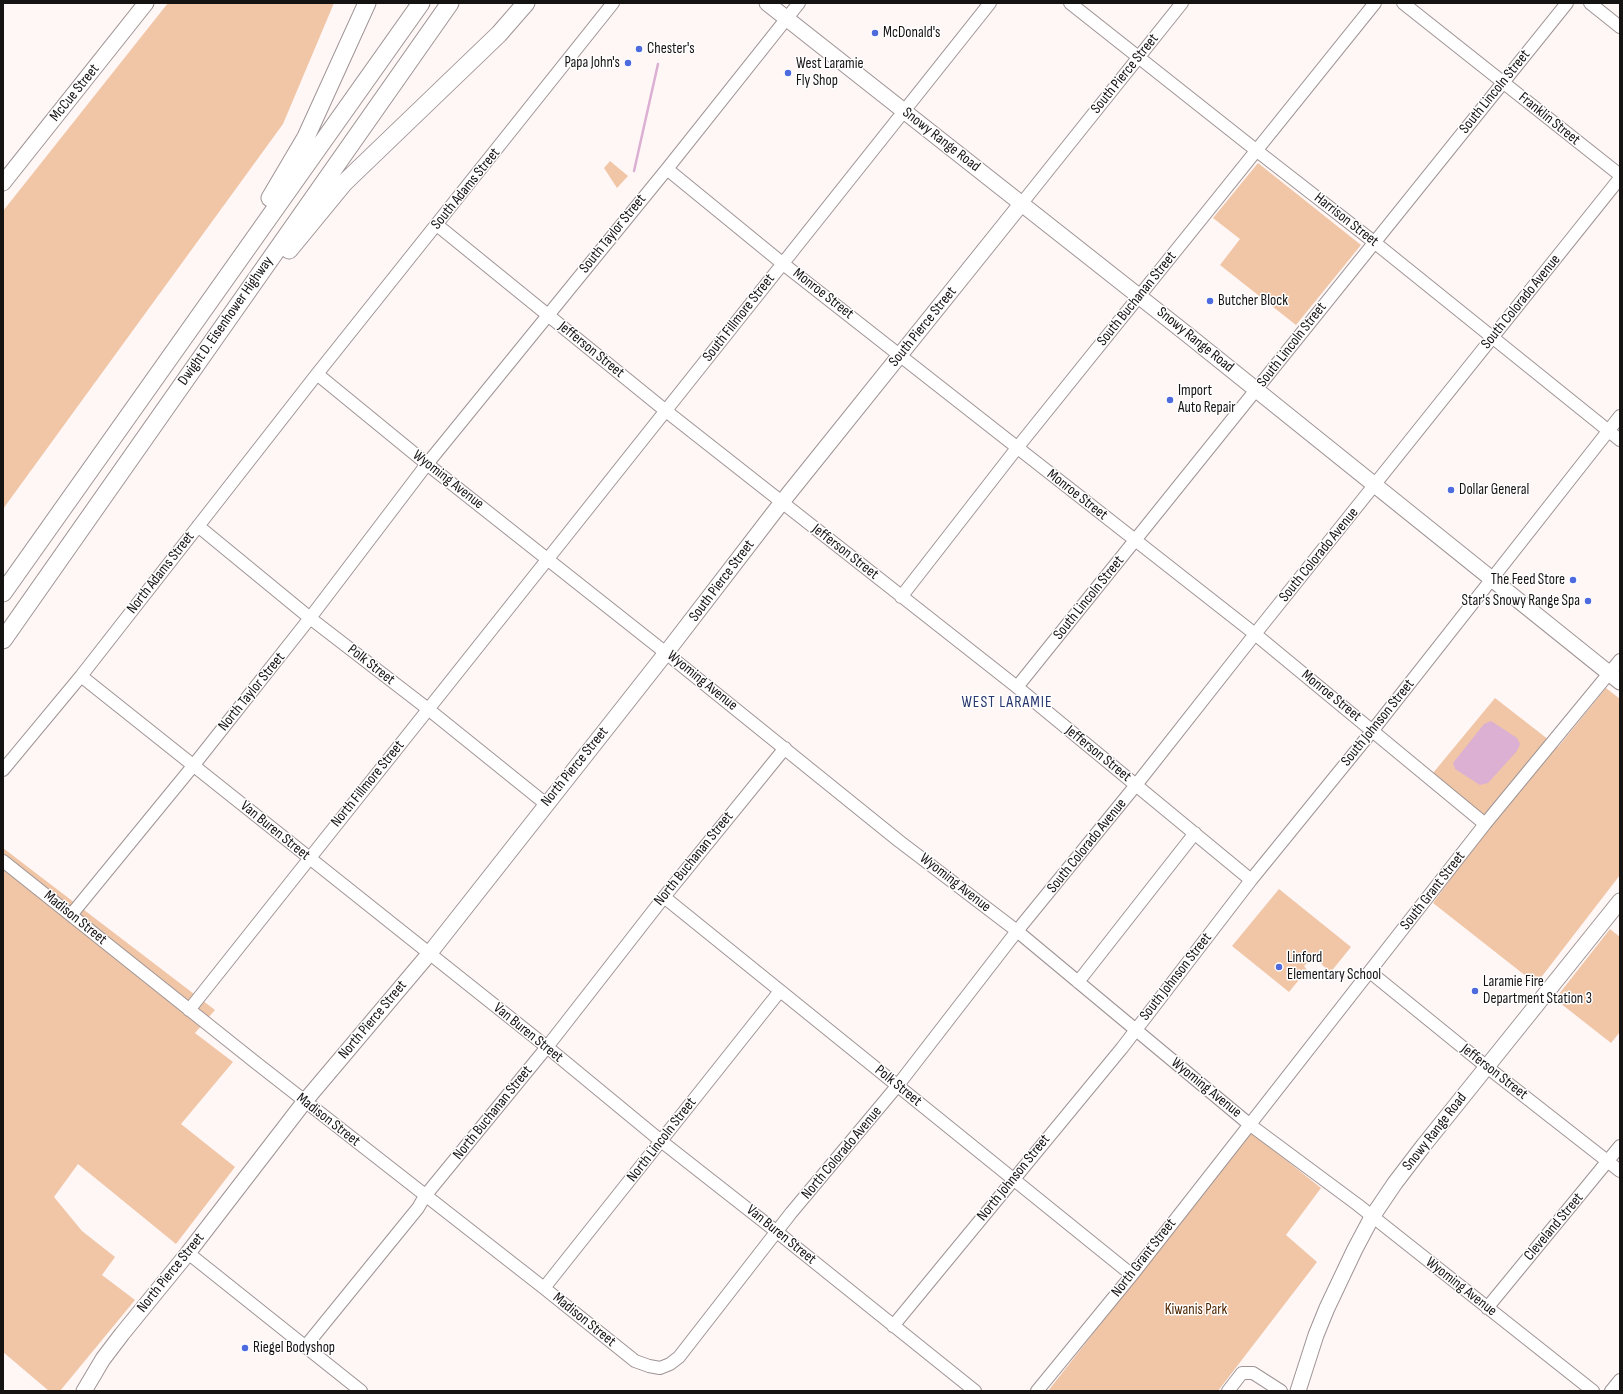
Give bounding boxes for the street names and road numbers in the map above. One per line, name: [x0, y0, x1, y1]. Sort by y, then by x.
street label: South Pierce Street: [1087, 30, 1163, 118]
street label: South Lincoln Street: [1456, 47, 1534, 137]
street label: McCue Street: [46, 61, 104, 125]
street label: Franklin Street: [1515, 89, 1583, 149]
street label: Snowy Range Road: [898, 104, 984, 176]
street label: South Adams Street: [428, 145, 504, 233]
street label: Harrison Street: [1310, 189, 1382, 251]
street label: South Taylor Street: [576, 191, 650, 277]
street label: South Buchanan Street: [1093, 248, 1181, 350]
street label: South Colorado Avenue: [1477, 251, 1565, 353]
street label: Dwight D. Eisenhower Highway: [175, 253, 277, 389]
street label: Monroe Street: [789, 265, 857, 323]
street label: South Fillmore Street: [699, 270, 779, 366]
street label: South Pierce Street: [885, 283, 961, 371]
street label: South Lincoln Street: [1253, 299, 1331, 391]
street label: Snowy Range Road: [1153, 303, 1237, 377]
street label: Jefferson Street: [554, 318, 628, 382]
street label: Wyoming Avenue: [409, 447, 487, 513]
street label: Monroe Street: [1043, 466, 1111, 524]
street label: South Colorado Avenue: [1275, 504, 1363, 606]
street label: Jefferson Street: [808, 520, 882, 584]
street label: North Adams Street: [123, 528, 199, 618]
street label: South Pierce Street: [685, 537, 759, 625]
street label: South Lincoln Street: [1050, 553, 1128, 643]
street label: Polk Street: [344, 641, 398, 689]
street label: Wyoming Avenue: [663, 647, 741, 715]
street label: North Taylor Street: [215, 649, 289, 735]
street label: Monroe Street: [1297, 666, 1365, 726]
street label: South Johnson Street: [1337, 676, 1419, 770]
street label: Jefferson Street: [1061, 722, 1135, 786]
street label: North Pierce Street: [537, 724, 613, 810]
street label: North Fillmore Street: [328, 737, 408, 831]
street label: South Colorado Avenue: [1043, 795, 1131, 897]
street label: Van Buren Street: [237, 797, 313, 865]
street label: North Buchanan Street: [651, 808, 737, 910]
street label: South Grant Street: [1397, 848, 1469, 934]
street label: Wyoming Avenue: [916, 850, 994, 916]
street label: Madison Street: [40, 887, 110, 949]
street label: South Johnson Street: [1136, 929, 1216, 1025]
street label: North Pierce Street: [335, 977, 411, 1063]
street label: Van Buren Street: [490, 999, 566, 1067]
street label: Jefferson Street: [1457, 1040, 1531, 1104]
street label: Wyoming Avenue: [1167, 1054, 1245, 1122]
street label: North Buchanan Street: [450, 1062, 536, 1164]
street label: Polk Street: [871, 1062, 925, 1110]
street label: Snowy Range Road: [1399, 1089, 1471, 1175]
street label: Madison Street: [293, 1090, 363, 1150]
street label: North Lincoln Street: [624, 1094, 700, 1186]
street label: North Colorado Avenue: [798, 1103, 886, 1203]
street label: North Johnson Street: [974, 1131, 1054, 1225]
street label: Cleveland Street: [1520, 1189, 1588, 1265]
street label: Van Buren Street: [743, 1201, 819, 1269]
street label: North Grant Street: [1108, 1215, 1180, 1301]
street label: North Pierce Street: [133, 1230, 209, 1316]
street label: Wyoming Avenue: [1422, 1254, 1500, 1320]
street label: Madison Street: [549, 1289, 619, 1351]

